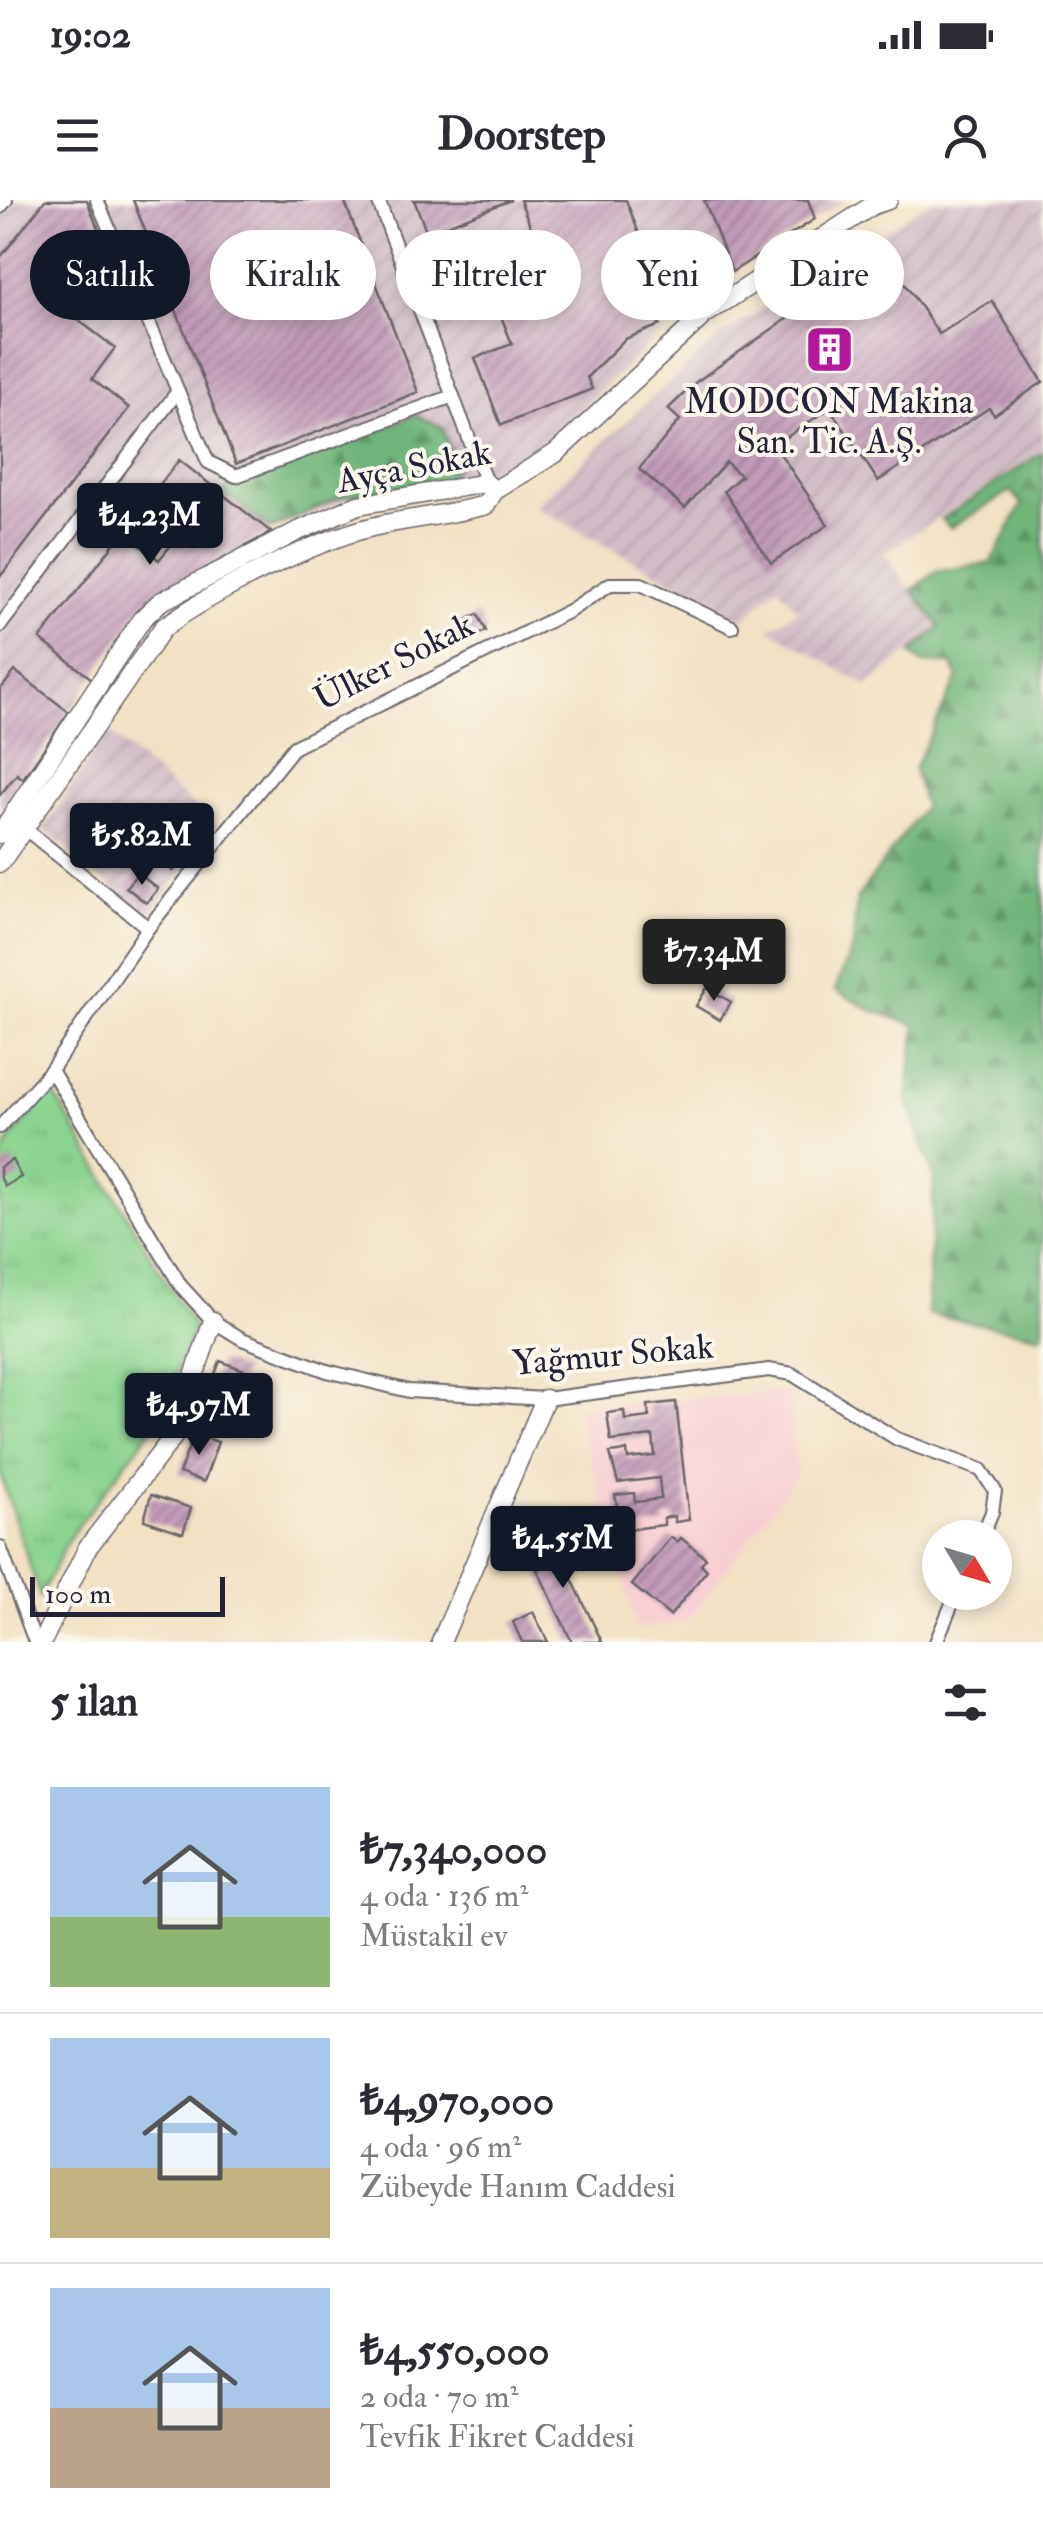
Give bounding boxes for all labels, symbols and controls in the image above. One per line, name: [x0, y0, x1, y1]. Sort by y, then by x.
text: 19:02: [50, 11, 131, 59]
text: Doorstep: [437, 107, 606, 163]
icon: menu: [50, 108, 105, 163]
icon: person: [938, 108, 993, 163]
chip: Satılık: [30, 230, 190, 320]
chip: Kiralık: [210, 230, 376, 320]
chip: Filtreler: [396, 230, 581, 320]
chip: Yeni: [601, 230, 734, 320]
chip: Daire: [754, 230, 904, 320]
building icon: MODCON Makina San. Tic. A.Ş.: [803, 324, 855, 376]
place label: MODCON Makina San. Tic. A.Ş.: [685, 380, 974, 464]
street label: Ayça Sokak: [332, 430, 495, 504]
pin: ₺4.23M: [69, 483, 231, 568]
text: ₺4.23M: [99, 495, 201, 535]
street label: Ülker Sokak: [307, 603, 481, 721]
pin: ₺5.82M: [61, 803, 223, 888]
text: ₺5.82M: [92, 815, 192, 855]
pin: ₺7.34M: [633, 919, 795, 1004]
text: ₺7.34M: [665, 931, 763, 971]
street label: Yağmur Sokak: [511, 1324, 716, 1386]
pin: ₺4.97M: [118, 1373, 280, 1458]
text: ₺4.97M: [147, 1385, 251, 1425]
pin: ₺4.55M: [482, 1506, 644, 1591]
text: ₺4.55M: [512, 1518, 614, 1558]
north arrow: [922, 1520, 1012, 1610]
map controls: [922, 1520, 1012, 1610]
scale bar: [30, 1572, 225, 1616]
text: 100 m: [45, 1577, 111, 1612]
icon: filters: [938, 1675, 993, 1730]
text: 5 ilan: [50, 1676, 138, 1728]
text: ₺7,340,000: [360, 1824, 547, 1876]
icon: home: [130, 1827, 250, 1947]
text: 4 oda · 136 m²: [360, 1876, 528, 1916]
text: Müstakil ev: [360, 1916, 507, 1956]
text: ₺4,970,000: [360, 2075, 554, 2127]
icon: home: [130, 2078, 250, 2198]
text: 4 oda · 96 m²: [360, 2127, 521, 2167]
text: Zübeyde Hanım Caddesi: [360, 2167, 676, 2207]
text: ₺4,550,000: [360, 2325, 549, 2377]
icon: home: [130, 2328, 250, 2448]
text: 2 oda · 70 m²: [360, 2377, 519, 2417]
text: Tevfik Fikret Caddesi: [360, 2417, 635, 2457]

